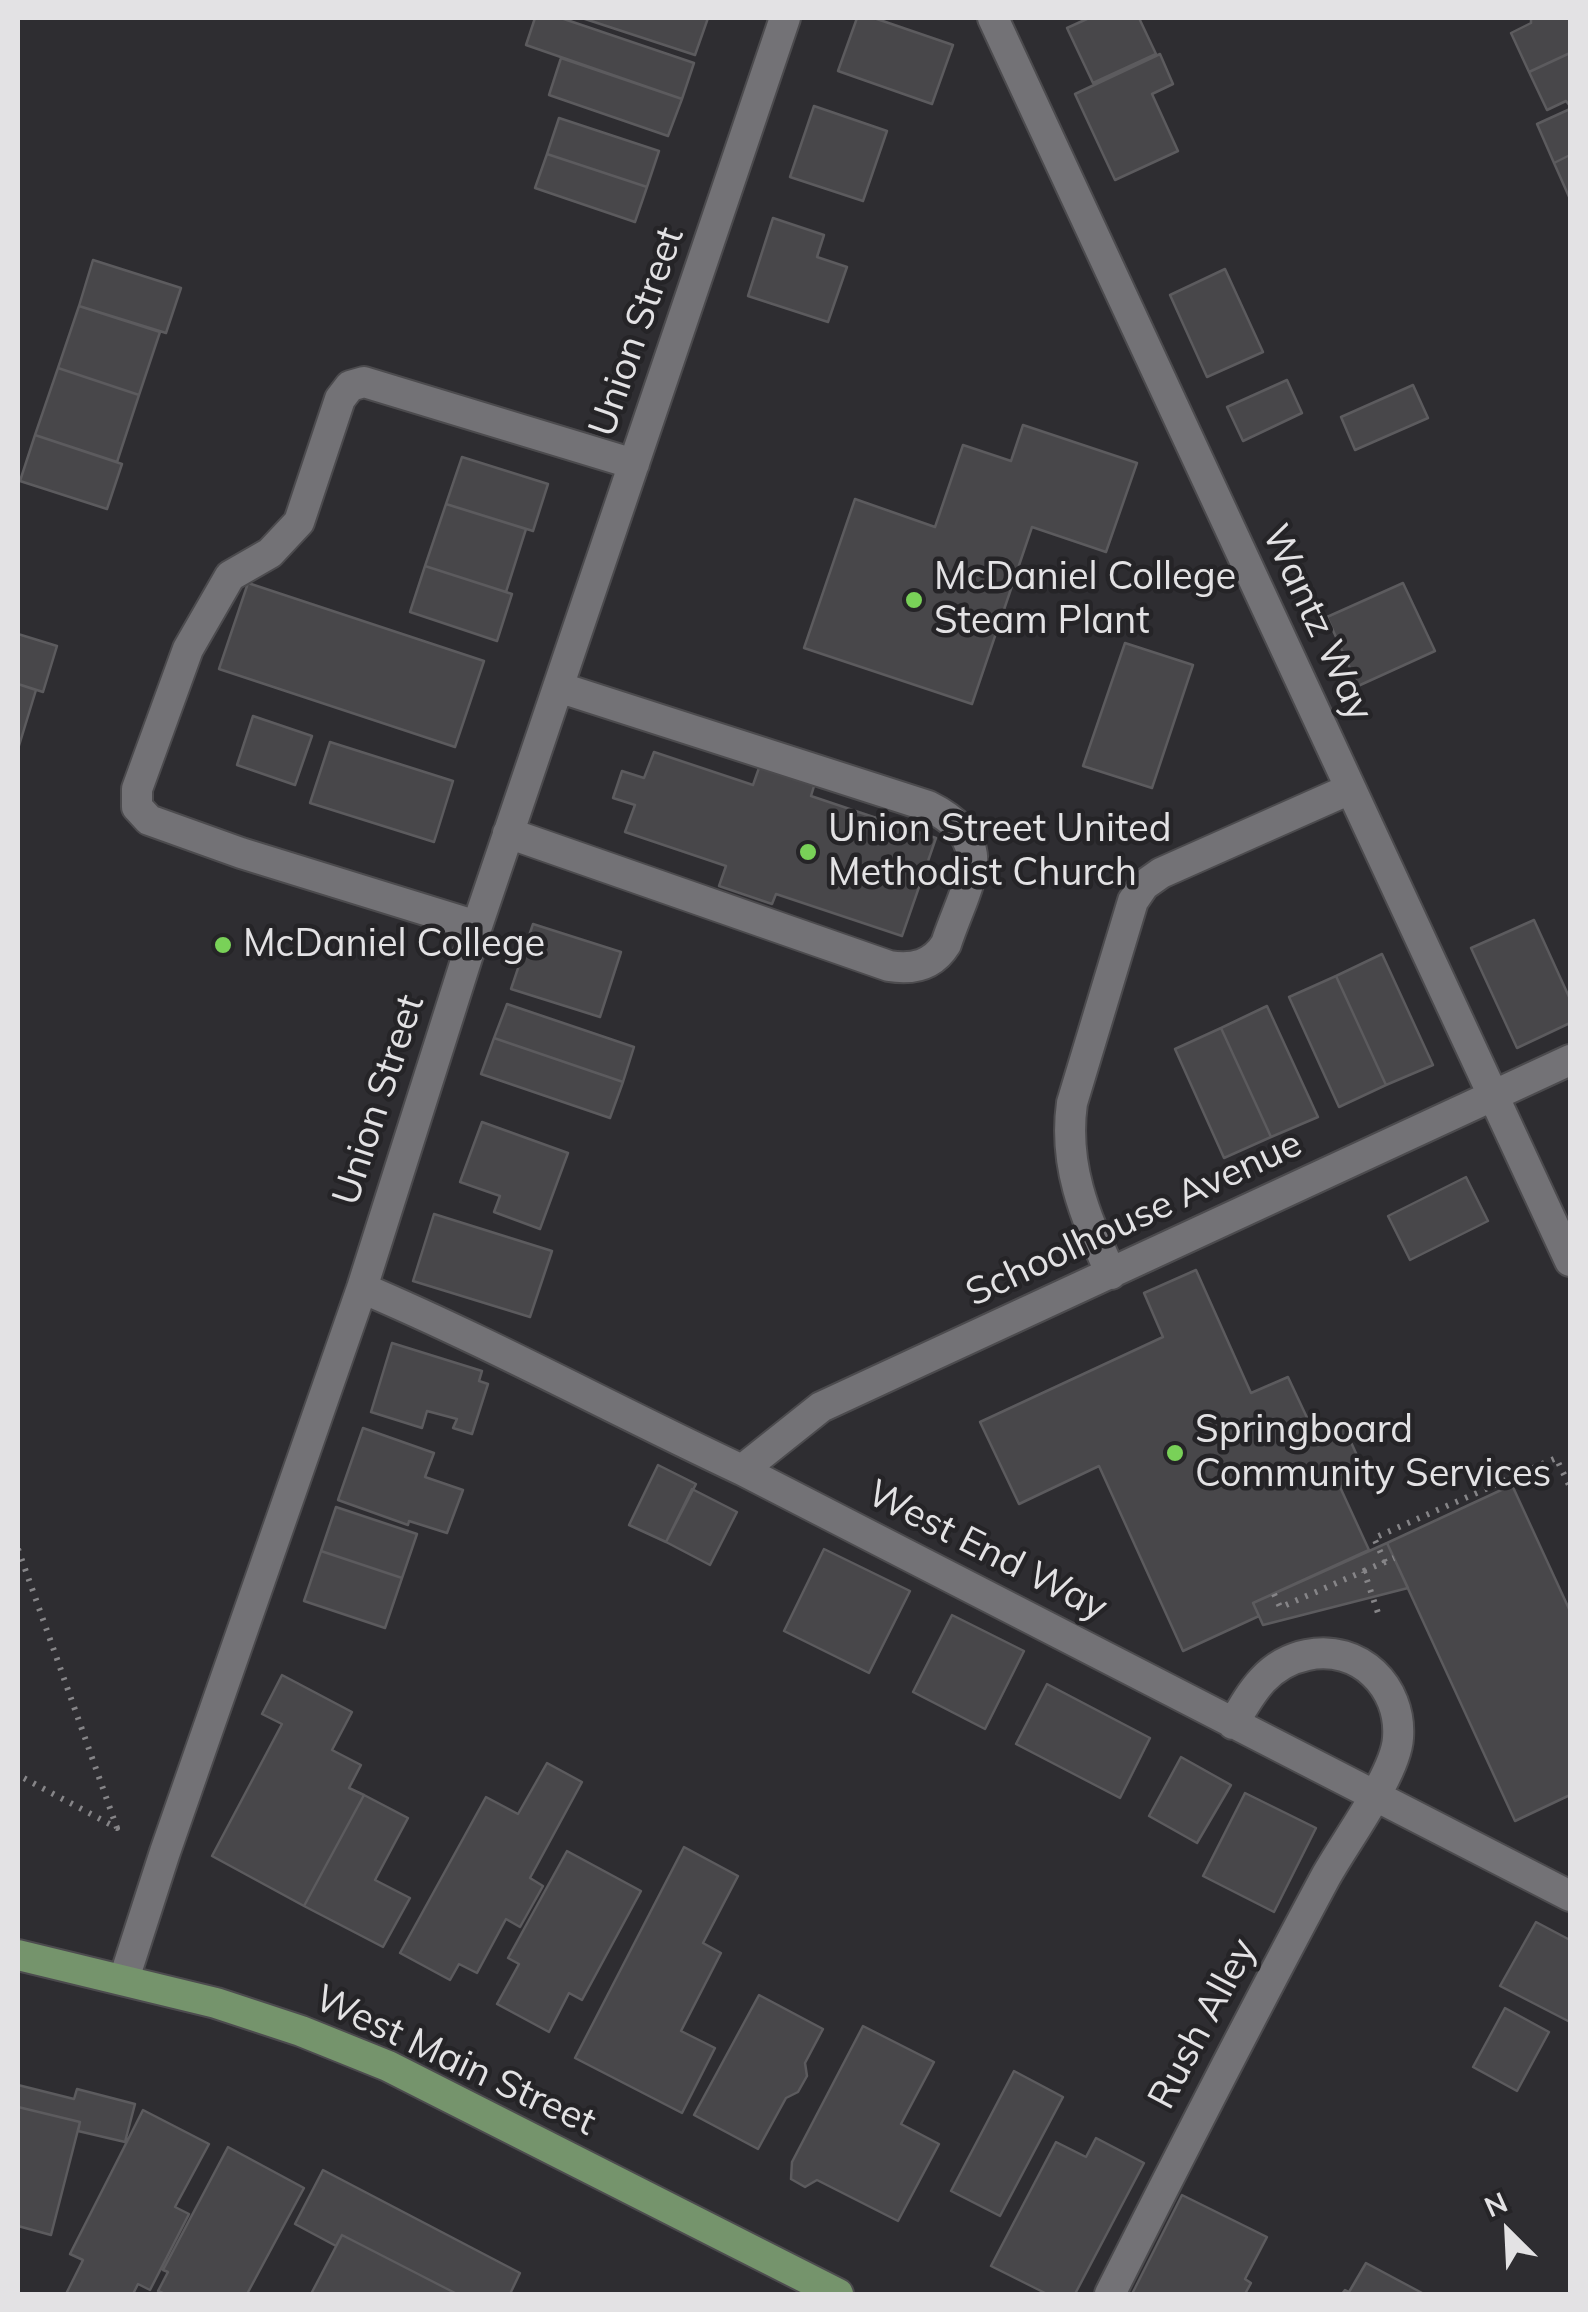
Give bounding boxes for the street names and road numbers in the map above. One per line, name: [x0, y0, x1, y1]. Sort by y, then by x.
street label: Union Street: [580, 222, 694, 442]
street label: Wantz Way: [1252, 518, 1382, 728]
street label: Union Street: [324, 989, 434, 1211]
street label: Schoolhouse Avenue: [959, 1121, 1309, 1317]
street label: West End Way: [860, 1471, 1114, 1631]
street label: Rush Alley: [1139, 1931, 1267, 2117]
street label: West Main Street: [307, 1976, 603, 2146]

